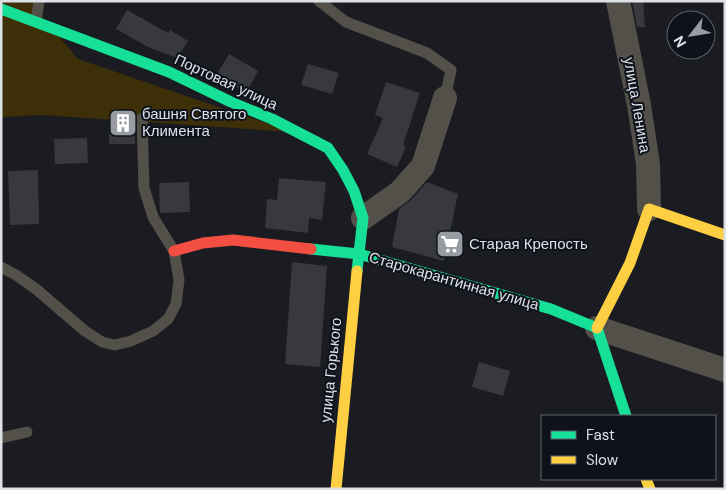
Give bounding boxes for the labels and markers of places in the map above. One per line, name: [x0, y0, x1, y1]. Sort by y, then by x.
place label: башня Святого Климента: [142, 104, 246, 141]
building icon: башня Святого Климента: [108, 108, 138, 138]
supermarket icon: Старая Крепость: [435, 229, 465, 259]
place label: Старая Крепость: [469, 234, 588, 254]

